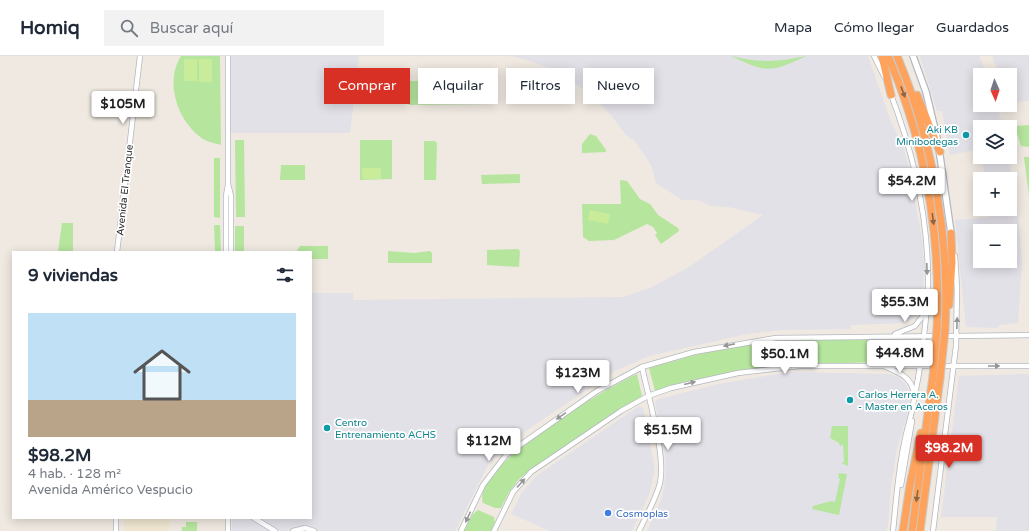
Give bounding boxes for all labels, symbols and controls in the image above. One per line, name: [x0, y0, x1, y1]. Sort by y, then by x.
search box: [104, 10, 384, 46]
text: Homiq: [20, 17, 80, 39]
icon: search: [118, 17, 140, 39]
text: Buscar aquí: [150, 19, 233, 37]
text: Mapa: [774, 19, 812, 36]
text: Cómo llegar: [834, 19, 914, 36]
text: Guardados: [936, 19, 1009, 36]
chip: Comprar: [324, 68, 410, 104]
chip: Alquilar: [418, 68, 498, 104]
chip: Filtros: [506, 68, 575, 104]
chip: Nuevo: [583, 68, 654, 104]
north arrow: [973, 68, 1017, 112]
map controls: [973, 68, 1017, 268]
one-way arrow: [900, 87, 906, 99]
pin: $105M: [95, 91, 151, 125]
text: $105M: [100, 96, 146, 112]
button: layers: [973, 120, 1017, 164]
place label: Aki KB Minibodegas: [896, 124, 958, 148]
marker: Aki KB Minibodegas: [961, 130, 971, 140]
street label: Avenida El Tranque: [114, 144, 136, 236]
pin: $54.2M: [879, 168, 945, 202]
button: +: [973, 172, 1017, 216]
text: $54.2M: [888, 173, 936, 189]
one-way arrow: [930, 212, 936, 225]
button: −: [973, 224, 1017, 268]
one-way arrow: [924, 263, 931, 275]
icon: filters: [274, 264, 296, 286]
text: 9 viviendas: [28, 265, 118, 286]
pin: $55.3M: [872, 289, 938, 323]
text: $55.3M: [881, 294, 929, 310]
one-way arrow: [953, 317, 960, 329]
icon: home: [126, 339, 198, 411]
pin: $44.8M: [867, 340, 933, 374]
pin: $50.1M: [752, 341, 818, 375]
one-way arrow: [723, 343, 735, 349]
text: $44.8M: [876, 345, 924, 361]
text: $50.1M: [761, 346, 809, 362]
pin: $123M: [550, 360, 606, 394]
one-way arrow: [988, 363, 1001, 369]
text: $123M: [555, 365, 601, 381]
one-way arrow: [684, 380, 696, 386]
place label: Carlos Herrera A. - Master en Aceros: [858, 389, 948, 413]
marker: Carlos Herrera A. - Master en Aceros: [845, 395, 855, 405]
one-way arrow: [556, 412, 566, 420]
place label: Centro Entrenamiento ACHS: [335, 417, 436, 441]
pin: $51.5M: [635, 417, 701, 451]
text: $51.5M: [644, 422, 692, 438]
marker: Centro Entrenamiento ACHS: [322, 423, 332, 433]
pin: $112M: [461, 428, 517, 462]
text: $112M: [466, 433, 512, 449]
pin: $98.2M: [916, 435, 982, 469]
text: $98.2M: [925, 440, 973, 456]
text: $98.2M: [28, 445, 91, 466]
text: 4 hab. · 128 m²: [28, 466, 121, 482]
one-way arrow: [516, 477, 525, 488]
text: Avenida Américo Vespucio: [28, 482, 193, 498]
one-way arrow: [914, 490, 920, 502]
marker: Cosmoplas: [603, 508, 613, 518]
place label: Cosmoplas: [616, 508, 668, 520]
one-way arrow: [465, 512, 471, 523]

